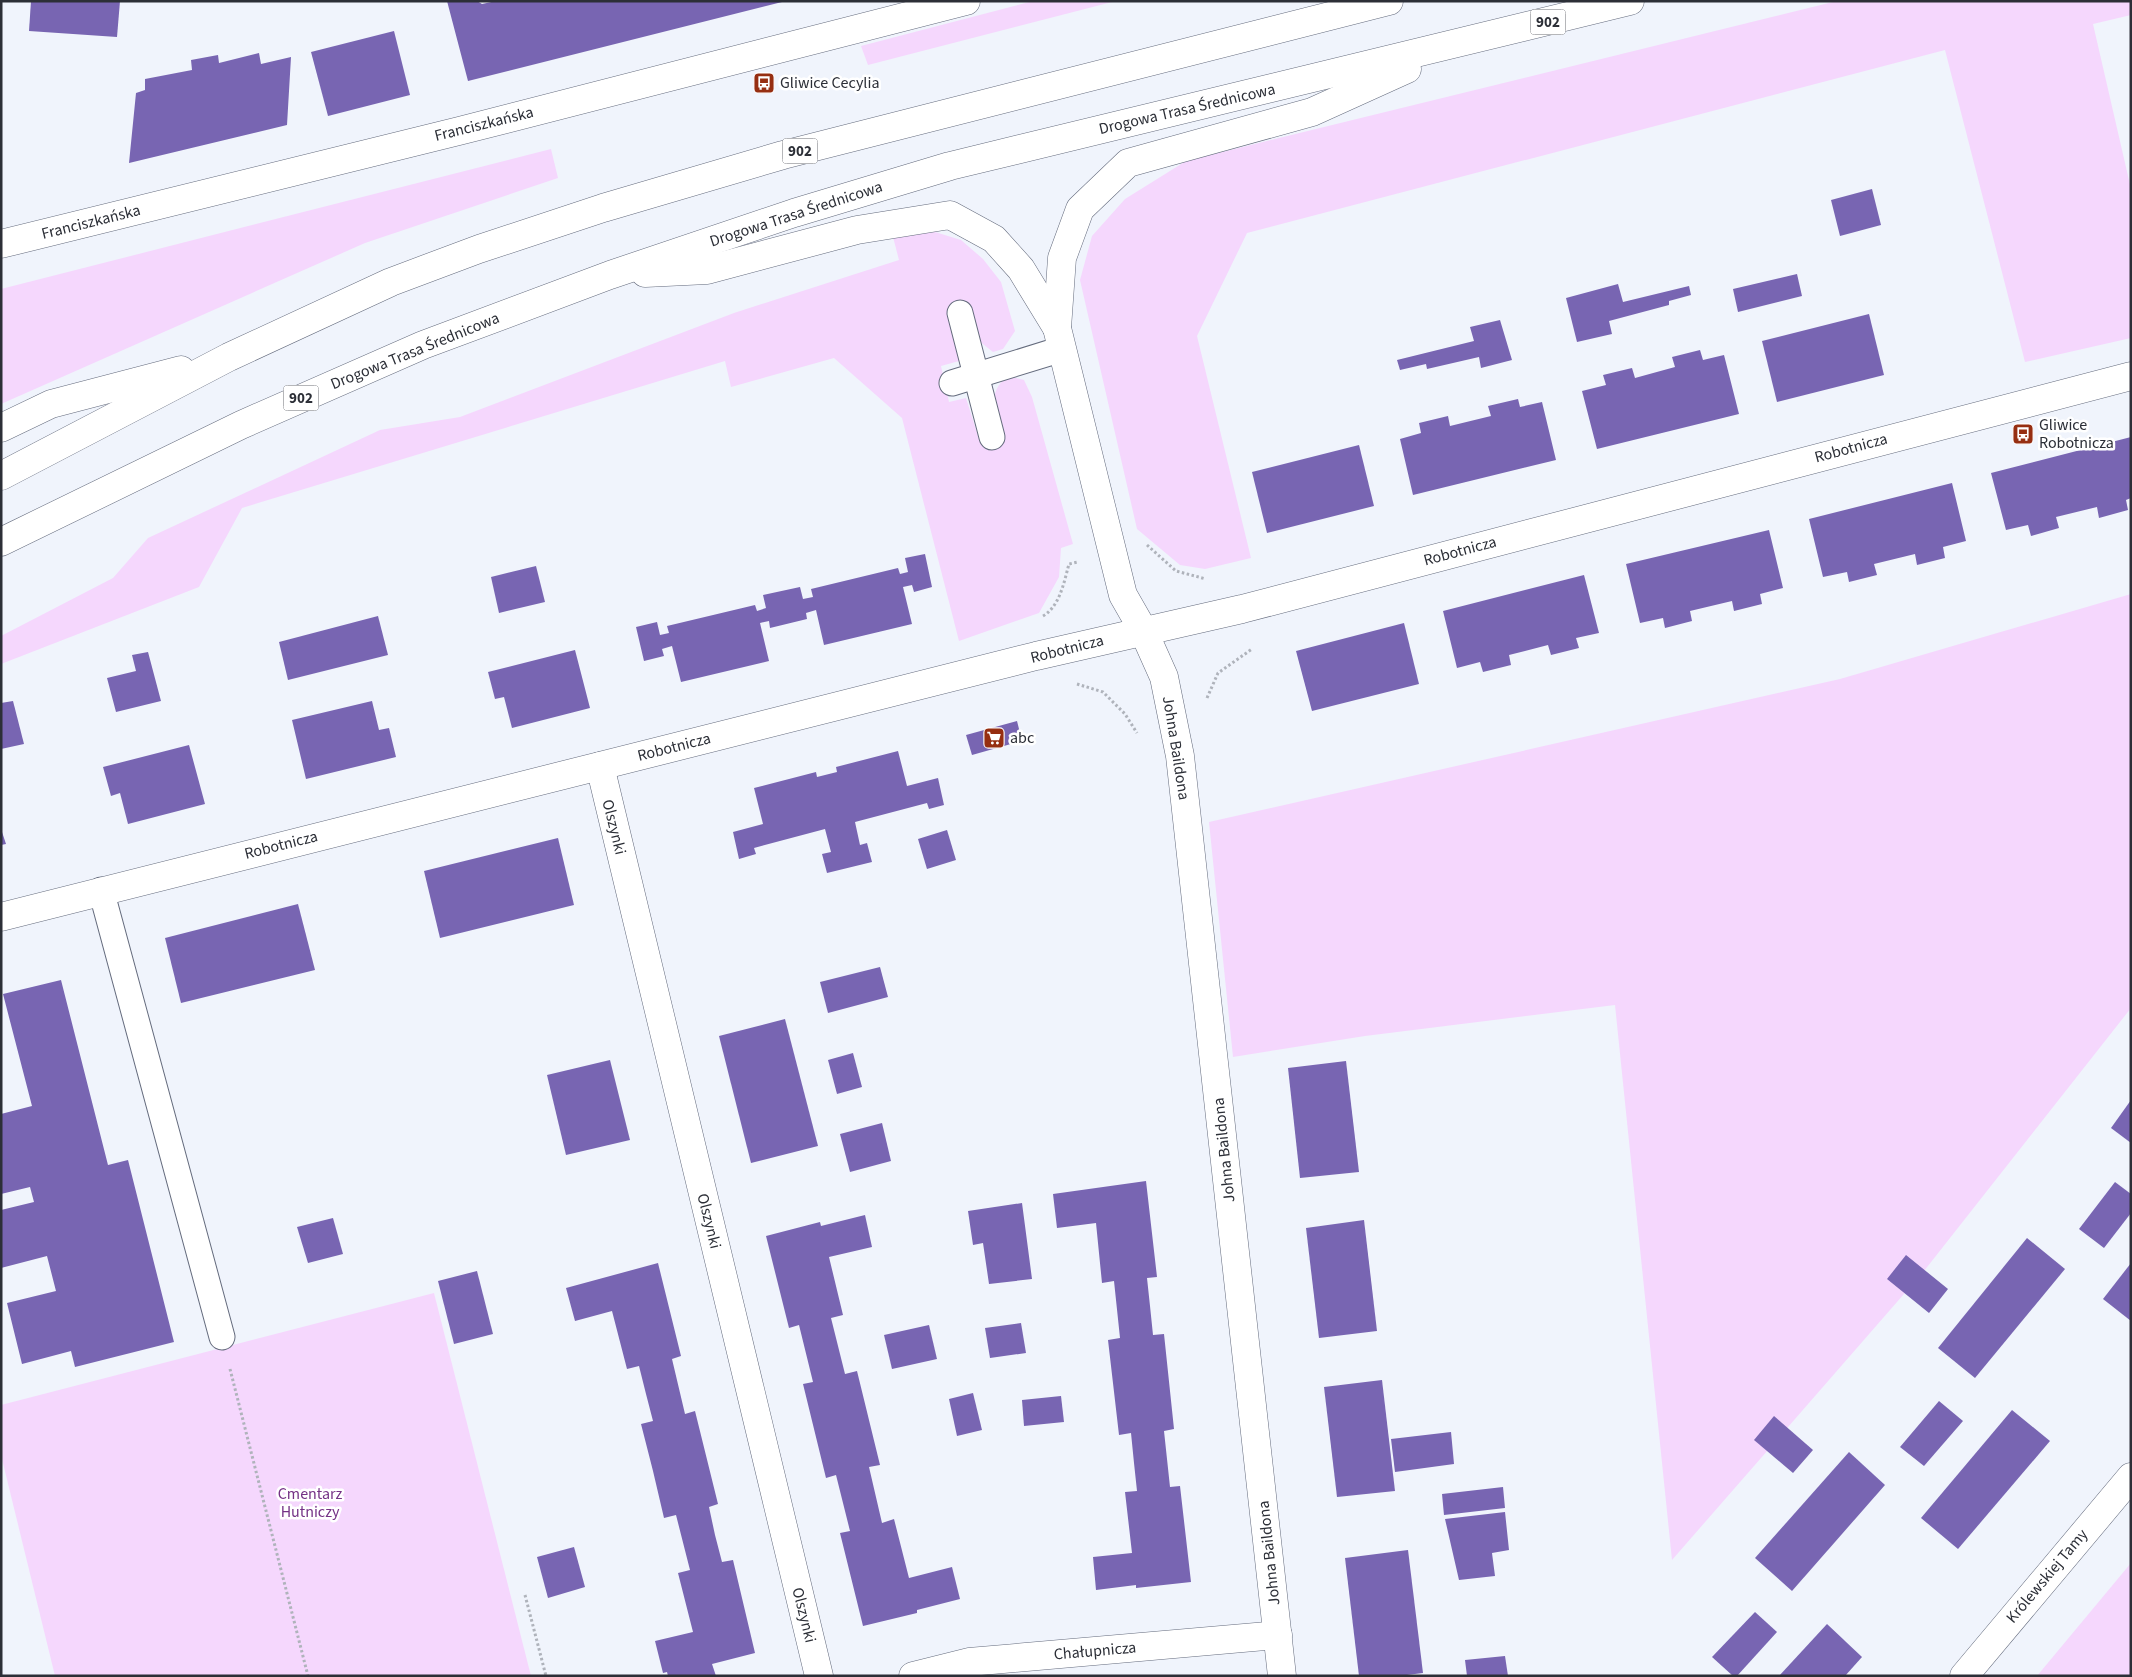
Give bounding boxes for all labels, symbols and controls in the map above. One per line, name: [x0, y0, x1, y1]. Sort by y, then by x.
road number: 902: [1530, 10, 1566, 34]
bus stop icon: Gliwice Cecylia: [752, 71, 776, 95]
place label: Gliwice Cecylia: [780, 72, 879, 94]
street label: Drogowa Trasa Średnicowa: [1097, 78, 1277, 140]
street label: Franciszkańska: [432, 101, 536, 147]
road number: 902: [782, 138, 818, 164]
street label: Drogowa Trasa Średnicowa: [707, 176, 885, 252]
street label: Franciszkańska: [39, 199, 143, 245]
street label: Drogowa Trasa Średnicowa: [327, 307, 503, 395]
road number: 902: [284, 386, 318, 410]
place label: Gliwice Robotnicza: [2039, 414, 2114, 454]
bus stop icon: Gliwice Robotnicza: [2011, 422, 2035, 446]
street label: Robotnicza: [1812, 428, 1890, 468]
street label: Robotnicza: [1421, 531, 1499, 571]
street label: Robotnicza: [1028, 629, 1106, 669]
street label: Johna Baildona: [1157, 694, 1195, 802]
supermarket icon: abc: [982, 726, 1006, 750]
street label: Robotnicza: [635, 727, 713, 767]
place label: abc: [1010, 727, 1034, 749]
street label: Olszynki: [597, 797, 631, 857]
street label: Robotnicza: [242, 825, 320, 865]
street label: Johna Baildona: [1208, 1097, 1240, 1203]
street label: Olszynki: [692, 1191, 726, 1251]
park label: Cmentarz Hutniczy: [278, 1483, 342, 1523]
street label: Johna Baildona: [1253, 1500, 1285, 1606]
street label: Królewskiej Tamy: [2001, 1524, 2093, 1628]
street label: Olszynki: [787, 1585, 821, 1645]
street label: Chałupnicza: [1053, 1636, 1137, 1666]

